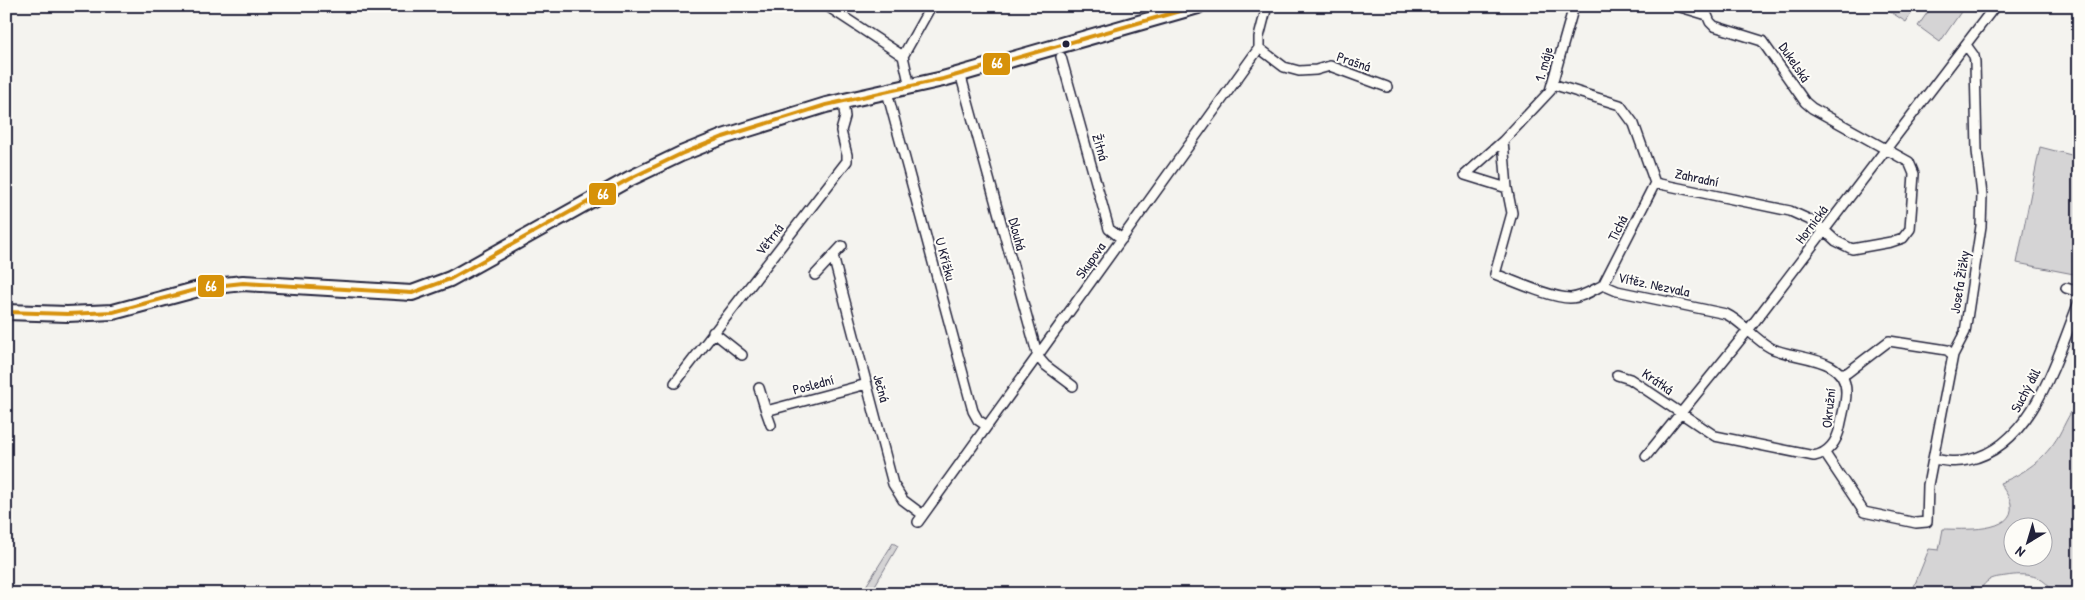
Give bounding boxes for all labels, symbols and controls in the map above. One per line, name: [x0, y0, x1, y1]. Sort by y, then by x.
street label: Dukelská: [1775, 38, 1815, 86]
unlabelled marker: [1061, 39, 1071, 49]
street label: 1. máje: [1529, 44, 1558, 84]
street label: Prašná: [1334, 46, 1374, 76]
line badge: 66: [982, 52, 1011, 76]
text: 66: [991, 53, 1003, 72]
street label: Žitná: [1088, 131, 1114, 163]
street label: Zahradní: [1673, 163, 1721, 191]
line badge: 66: [588, 182, 617, 206]
text: 66: [597, 184, 609, 203]
street label: Hornická: [1790, 200, 1832, 247]
street label: Tichá: [1603, 211, 1632, 244]
street label: Dlouhá: [1005, 216, 1032, 253]
street label: Větrná: [751, 219, 788, 259]
street label: U Křížku: [931, 235, 961, 283]
street label: Skupova: [1071, 238, 1111, 283]
street label: Josefa Žižky: [1945, 249, 1974, 315]
street label: Vítěz. Nezvala: [1616, 267, 1692, 301]
line badge: 66: [197, 274, 225, 298]
text: 66: [205, 276, 217, 295]
street label: Krátká: [1638, 363, 1678, 399]
street label: Suchý důl: [2006, 364, 2045, 416]
street label: Poslední: [790, 369, 836, 399]
street label: Ječná: [869, 372, 895, 404]
street label: Okružní: [1816, 387, 1840, 429]
north arrow: [2002, 518, 2052, 568]
text: N: [2010, 543, 2028, 562]

